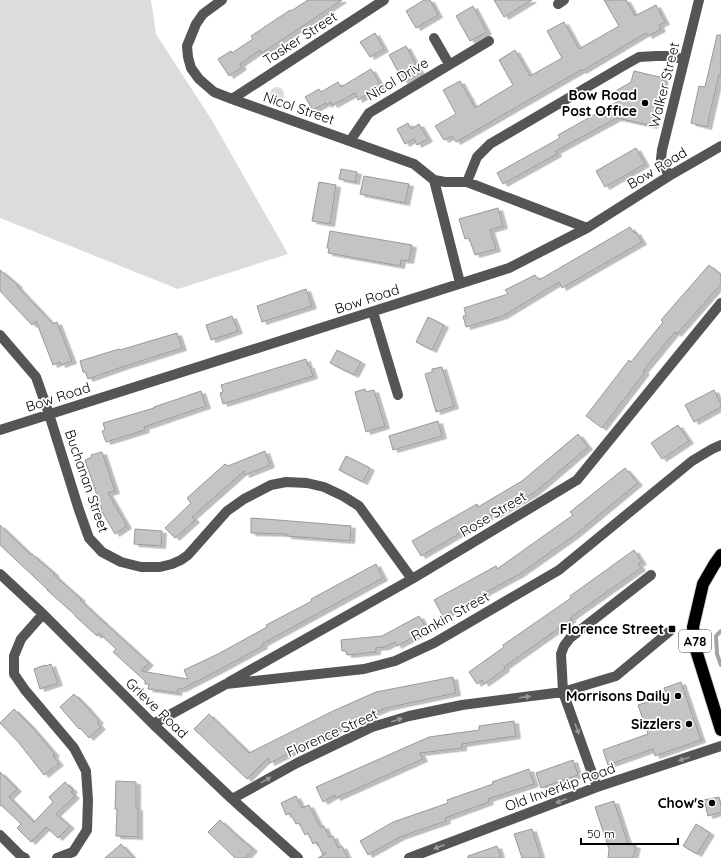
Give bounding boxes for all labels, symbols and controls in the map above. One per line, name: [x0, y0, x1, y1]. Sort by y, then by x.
street label: Tasker Street: [260, 7, 341, 69]
street label: Walker Street: [645, 40, 683, 130]
street label: Nicol Drive: [363, 53, 432, 105]
place label: Bow Road Post Office: [562, 86, 637, 120]
street label: Nicol Street: [261, 87, 337, 129]
marker: Bow Road Post Office: [640, 98, 650, 108]
street label: Bow Road: [624, 143, 690, 193]
street label: Bow Road: [333, 280, 401, 318]
street label: Bow Road: [24, 378, 92, 416]
street label: Buchanan Street: [61, 427, 113, 535]
street label: Rose Street: [457, 487, 530, 541]
street label: Rankin Street: [408, 587, 492, 645]
place label: Florence Street: [560, 620, 664, 638]
marker: Florence Street: [667, 624, 677, 634]
road number: A78: [679, 630, 711, 652]
street label: Grieve Road: [122, 674, 192, 742]
place label: Morrisons Daily: [566, 687, 670, 705]
marker: Morrisons Daily: [673, 691, 683, 701]
one-way arrow: [519, 694, 531, 700]
street label: Florence Street: [284, 705, 381, 761]
place label: Sizzlers: [631, 715, 681, 733]
one-way arrow: [391, 717, 403, 723]
marker: Sizzlers: [684, 719, 694, 729]
one-way arrow: [574, 724, 580, 736]
one-way arrow: [678, 756, 690, 762]
street label: Old Inverkip Road: [503, 759, 617, 815]
one-way arrow: [261, 776, 272, 783]
place label: Chow's: [658, 794, 704, 812]
marker: Chow's: [707, 798, 717, 808]
one-way arrow: [555, 799, 567, 805]
scale bar: [581, 820, 678, 846]
text: 50 m: [587, 826, 615, 841]
one-way arrow: [433, 844, 445, 850]

